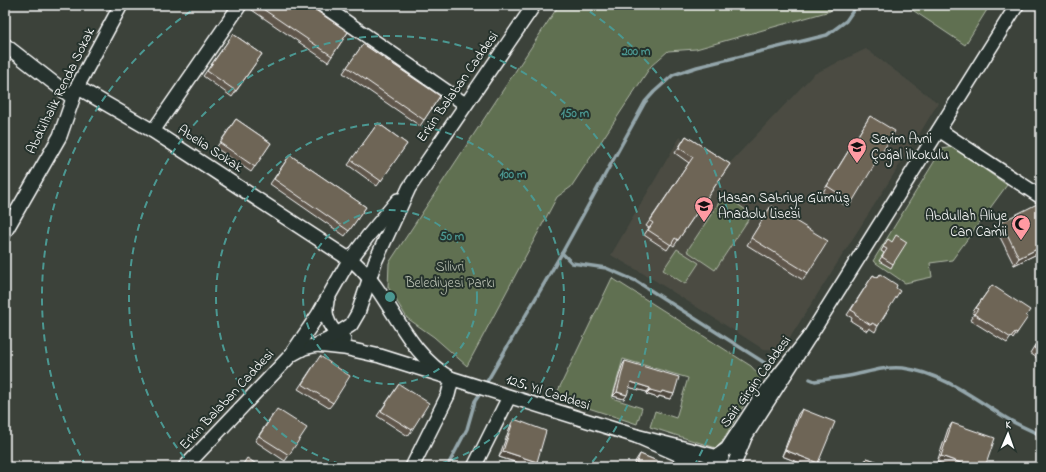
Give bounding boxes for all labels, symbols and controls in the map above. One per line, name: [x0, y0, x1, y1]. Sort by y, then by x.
street label: Abdülhalik Renda Sokak: [21, 23, 101, 158]
street label: Erkin Balaban Caddesi: [412, 27, 504, 147]
text: 200 m: [621, 43, 651, 61]
text: 150 m: [561, 105, 590, 123]
street label: Abelia Sokak: [173, 120, 247, 178]
place label: Sevim Avni Çoğal İlkokulu: [871, 129, 949, 167]
school or university icon: Sevim Avni Çoğal İlkokulu: [846, 136, 868, 164]
text: 100 m: [500, 166, 527, 184]
place label: Hasan Sabriye Gümüş Anadolu Lisesi: [718, 188, 850, 225]
school or university icon: Hasan Sabriye Gümüş Anadolu Lisesi: [693, 195, 715, 223]
place label: Abdullah Aliye Can Camii: [925, 206, 1008, 243]
mosque icon: Abdullah Aliye Can Camii: [1010, 213, 1032, 241]
text: 50 m: [440, 228, 465, 246]
park label: Silivri Belediyesi Parkı: [404, 257, 495, 295]
centre of rings: [383, 290, 397, 304]
street label: Sait Girgin Caddesi: [715, 332, 797, 433]
street label: Erkin Balaban Caddesi: [175, 345, 279, 455]
street label: 125. Yıl Caddesi: [503, 369, 593, 417]
north arrow: [988, 414, 1028, 454]
text: K: [1005, 417, 1012, 433]

